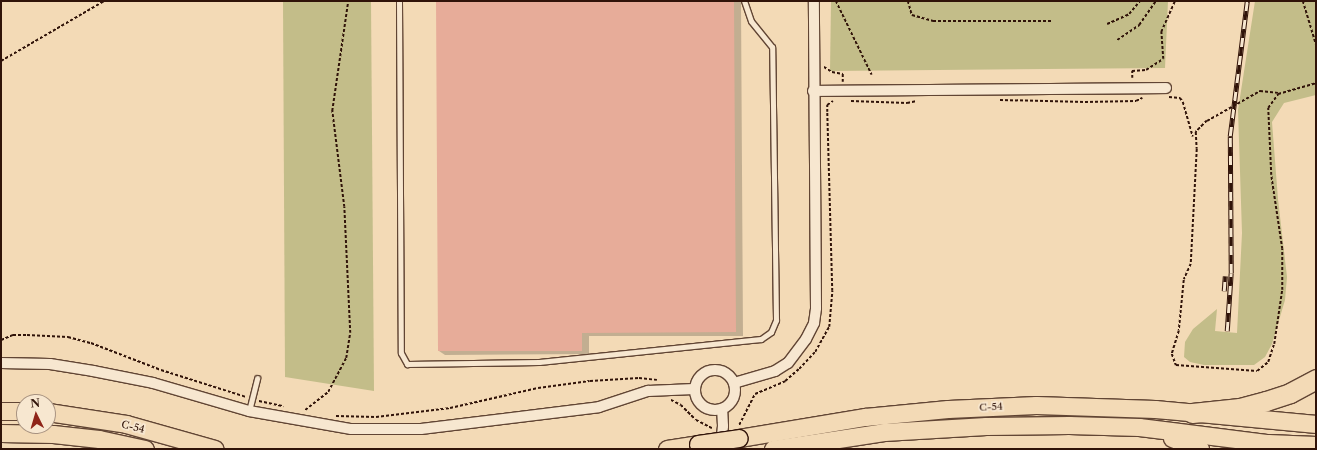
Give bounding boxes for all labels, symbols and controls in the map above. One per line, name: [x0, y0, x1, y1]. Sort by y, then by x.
north arrow: [16, 394, 56, 434]
text: N: [30, 396, 40, 410]
street label: C-54: [979, 400, 1003, 414]
street label: C-54: [120, 418, 146, 436]

